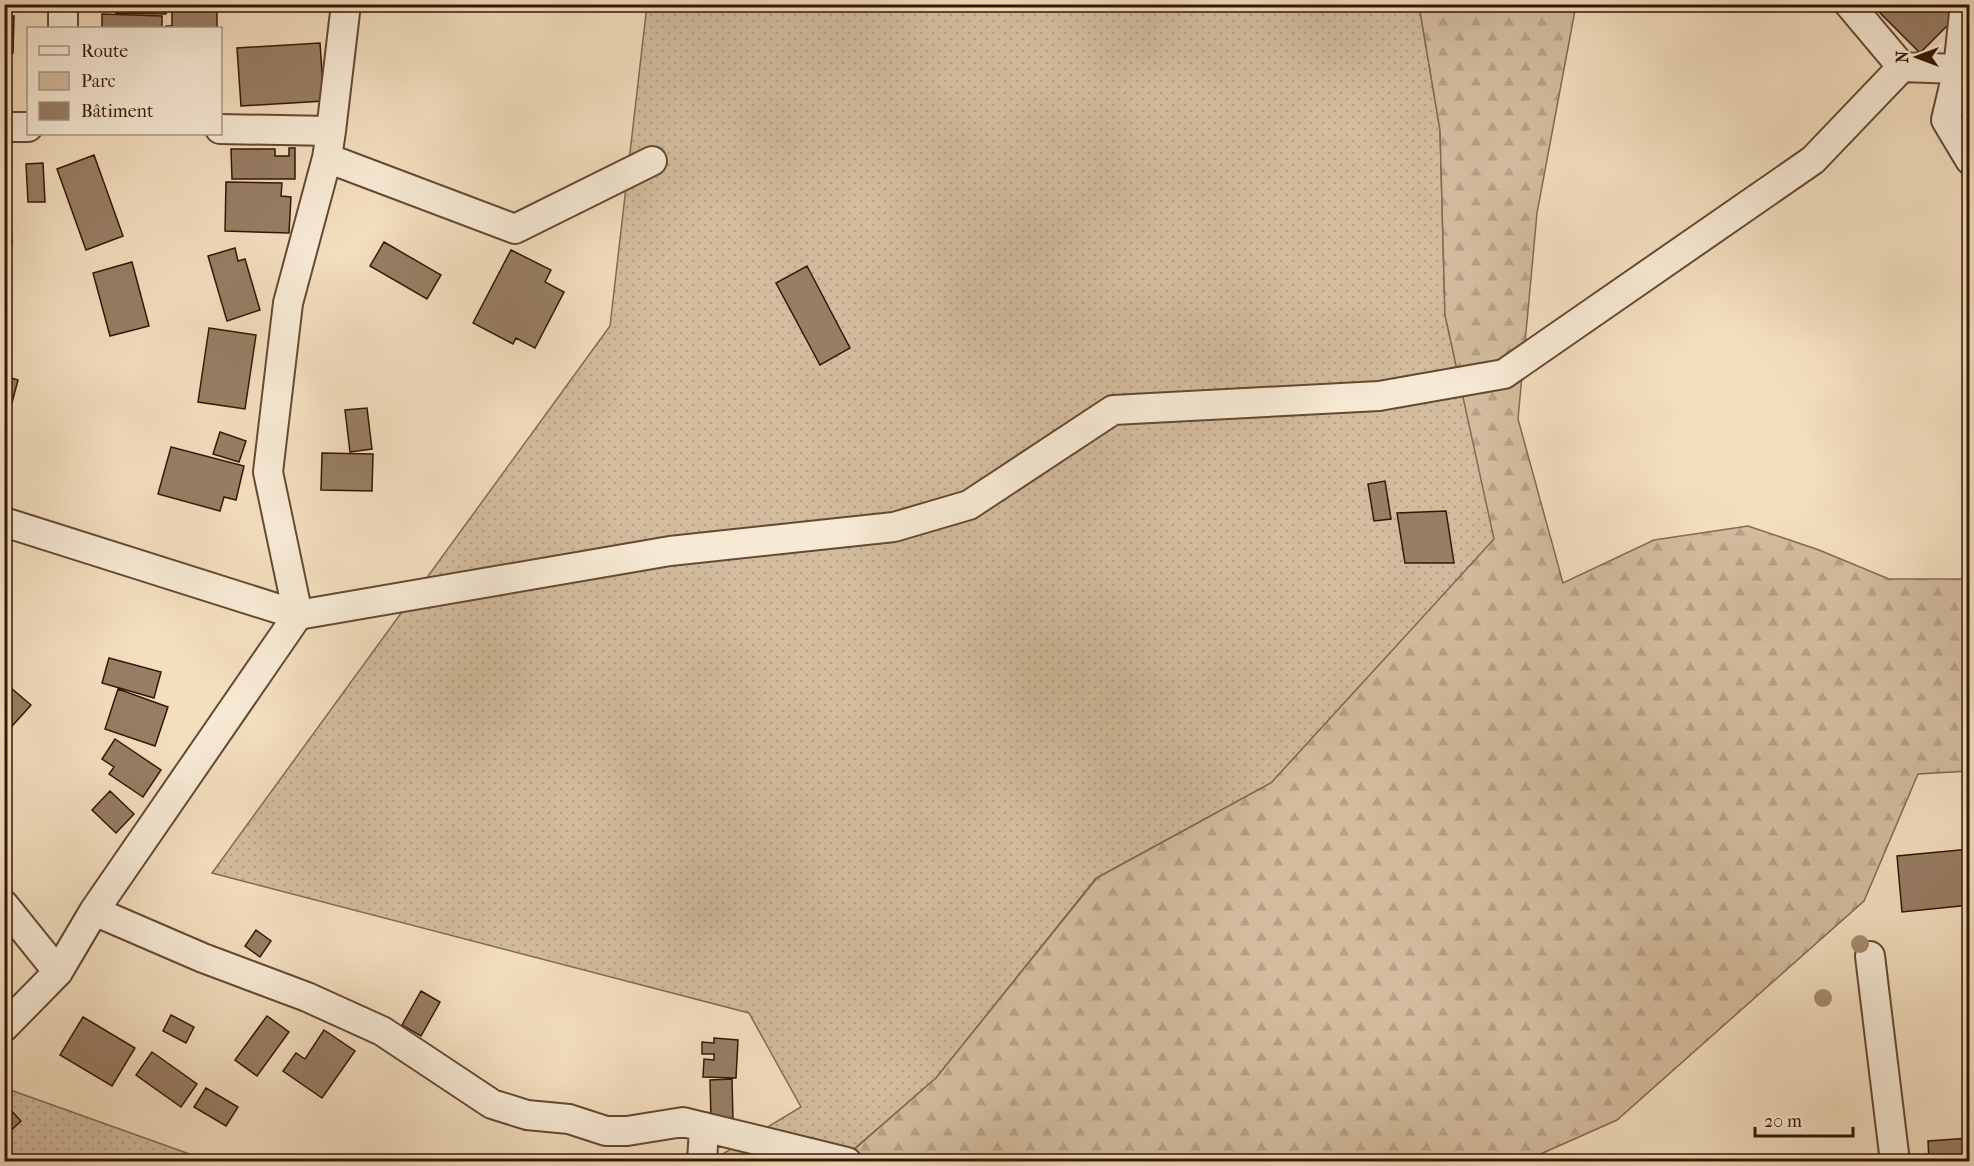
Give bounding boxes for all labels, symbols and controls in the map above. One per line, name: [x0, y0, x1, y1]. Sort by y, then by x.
legend: [27, 27, 222, 135]
north arrow: [1887, 27, 1947, 87]
text: Route: [81, 41, 128, 62]
text: N: [1893, 50, 1912, 63]
text: Parc: [81, 71, 116, 92]
text: Bâtiment: [81, 101, 154, 122]
scale bar: [1755, 1100, 1852, 1138]
text: 20 m: [1764, 1111, 1802, 1132]

